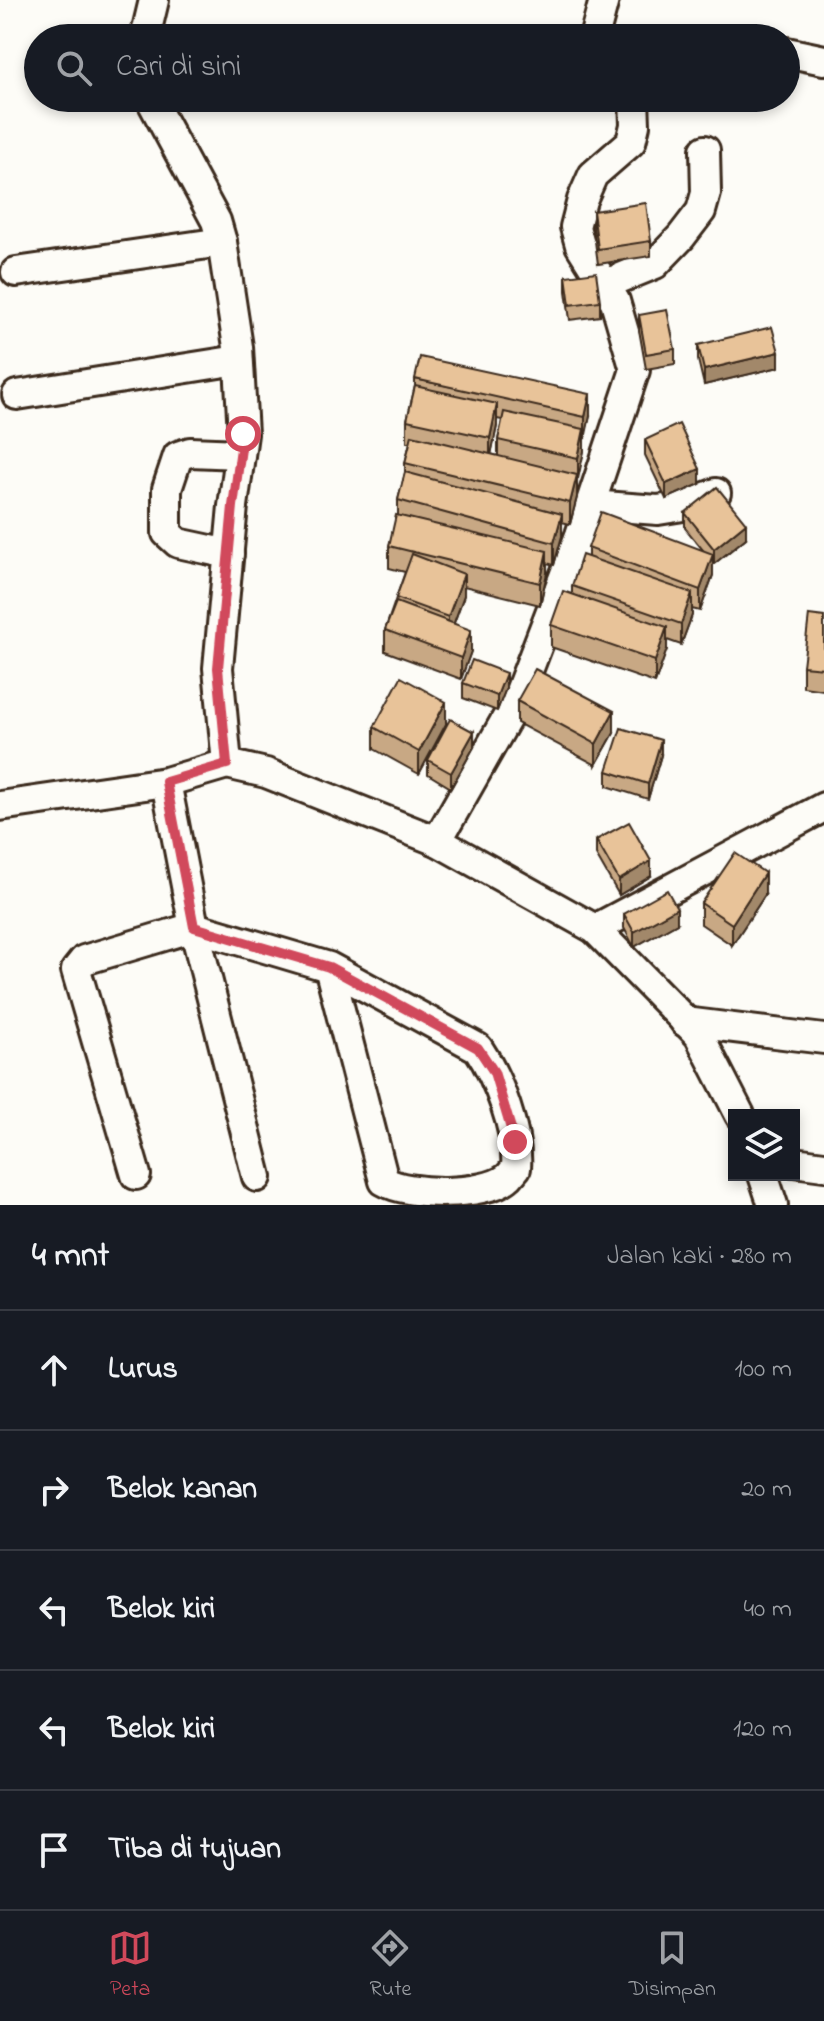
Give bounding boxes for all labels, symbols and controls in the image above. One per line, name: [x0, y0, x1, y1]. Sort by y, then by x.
search box: [24, 24, 800, 112]
icon: search: [52, 46, 96, 90]
text: Cari di sini: [116, 46, 242, 90]
route start: [225, 416, 261, 452]
map controls: [728, 1109, 800, 1181]
button: layers: [728, 1109, 800, 1181]
route end: [497, 1124, 533, 1160]
text: 4 mnt: [32, 1232, 109, 1282]
text: Jalan kaki · 280 m: [607, 1238, 792, 1276]
icon: ahead: [32, 1348, 76, 1392]
text: Lurus: [108, 1348, 178, 1392]
text: 100 m: [735, 1351, 792, 1389]
icon: right: [32, 1468, 76, 1512]
text: Belok kanan: [108, 1468, 257, 1512]
text: 20 m: [741, 1471, 792, 1509]
icon: left: [32, 1588, 76, 1632]
text: Belok kiri: [108, 1588, 215, 1632]
text: 40 m: [743, 1591, 792, 1629]
icon: left: [32, 1708, 76, 1752]
text: Belok kiri: [108, 1708, 215, 1752]
text: 120 m: [733, 1711, 792, 1749]
icon: arrive: [32, 1828, 76, 1872]
text: Tiba di tujuan: [108, 1828, 281, 1872]
tab: Peta: [108, 1926, 152, 2006]
tab: Rute: [368, 1926, 412, 2006]
tab: Disimpan: [629, 1926, 716, 2006]

